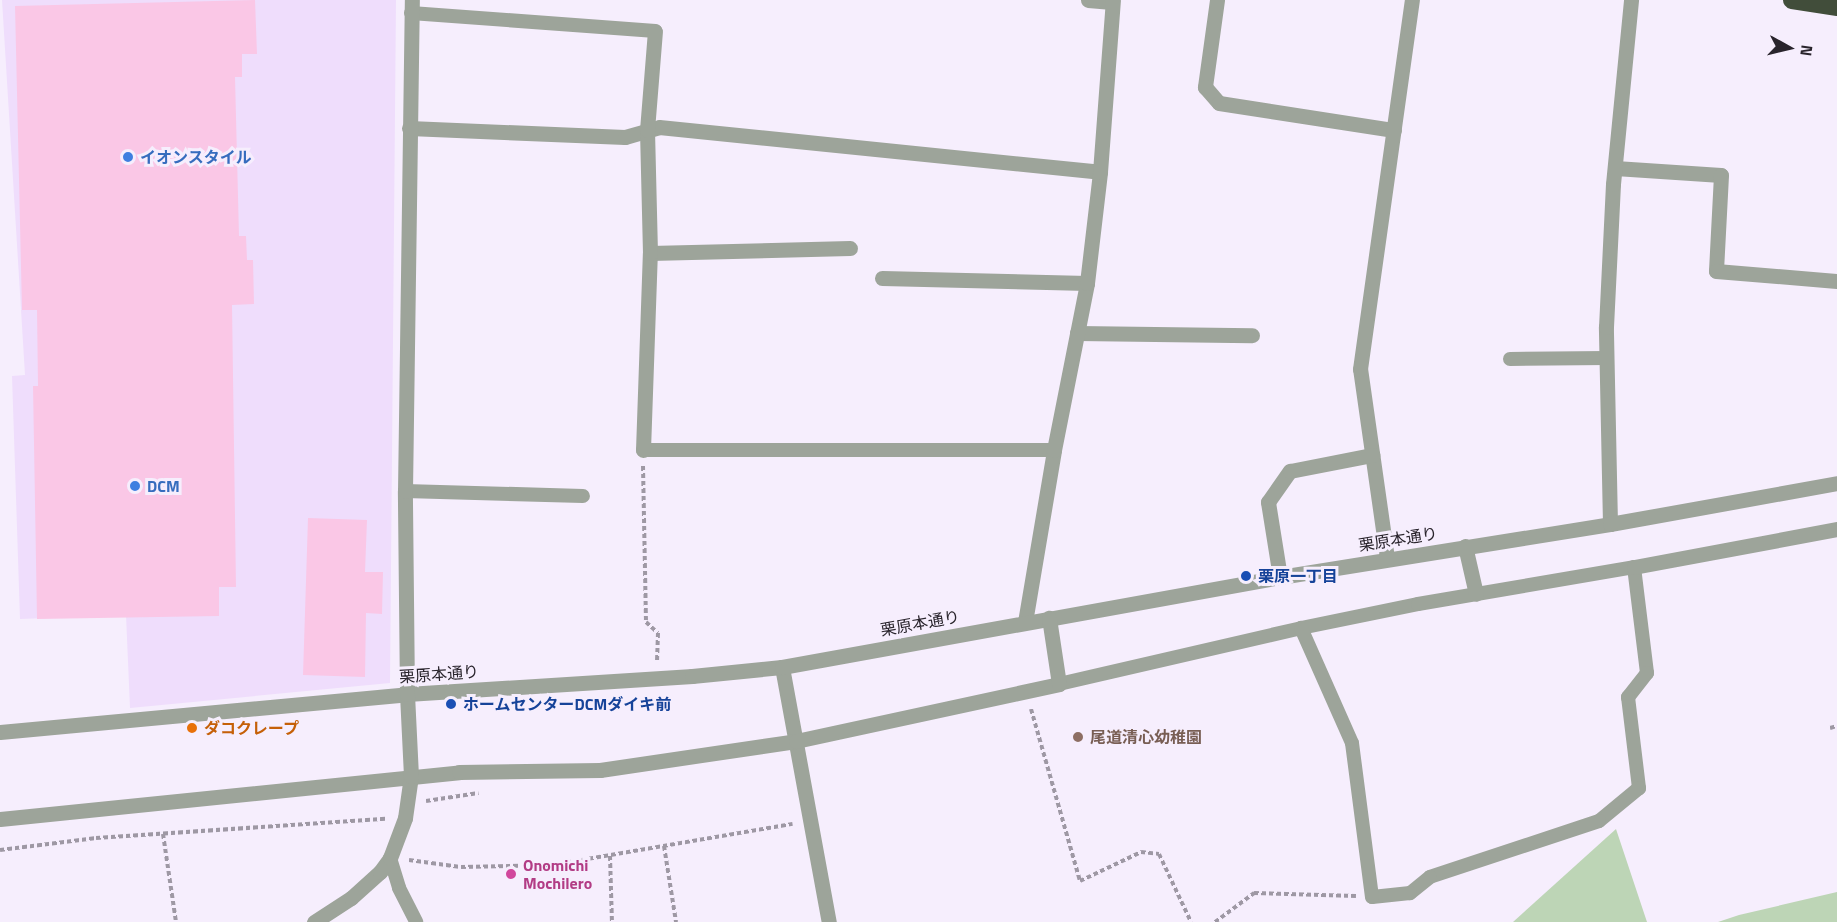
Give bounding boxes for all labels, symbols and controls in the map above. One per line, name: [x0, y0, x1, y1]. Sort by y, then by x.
north arrow: [1759, 18, 1819, 78]
text: N: [1794, 43, 1819, 58]
place label: イオンスタイル: [140, 147, 252, 167]
marker: イオンスタイル: [121, 150, 135, 164]
place label: DCM: [147, 476, 180, 496]
marker: DCM: [128, 479, 142, 493]
street label: 栗原本通り: [1357, 523, 1439, 555]
place label: 栗原一丁目: [1258, 566, 1338, 586]
marker: 栗原一丁目: [1239, 569, 1253, 583]
street label: 栗原本通り: [879, 607, 961, 639]
street label: 栗原本通り: [398, 662, 480, 686]
place label: ホームセンターDCMダイキ前: [463, 694, 672, 714]
marker: ホームセンターDCMダイキ前: [444, 697, 458, 711]
place label: ダコクレープ: [204, 718, 300, 738]
marker: ダコクレープ: [185, 721, 199, 735]
place label: 尾道清心幼稚園: [1090, 727, 1202, 747]
marker: 尾道清心幼稚園: [1071, 730, 1085, 744]
place label: Onomichi Mochilero: [523, 855, 592, 893]
marker: Onomichi Mochilero: [504, 867, 518, 881]

